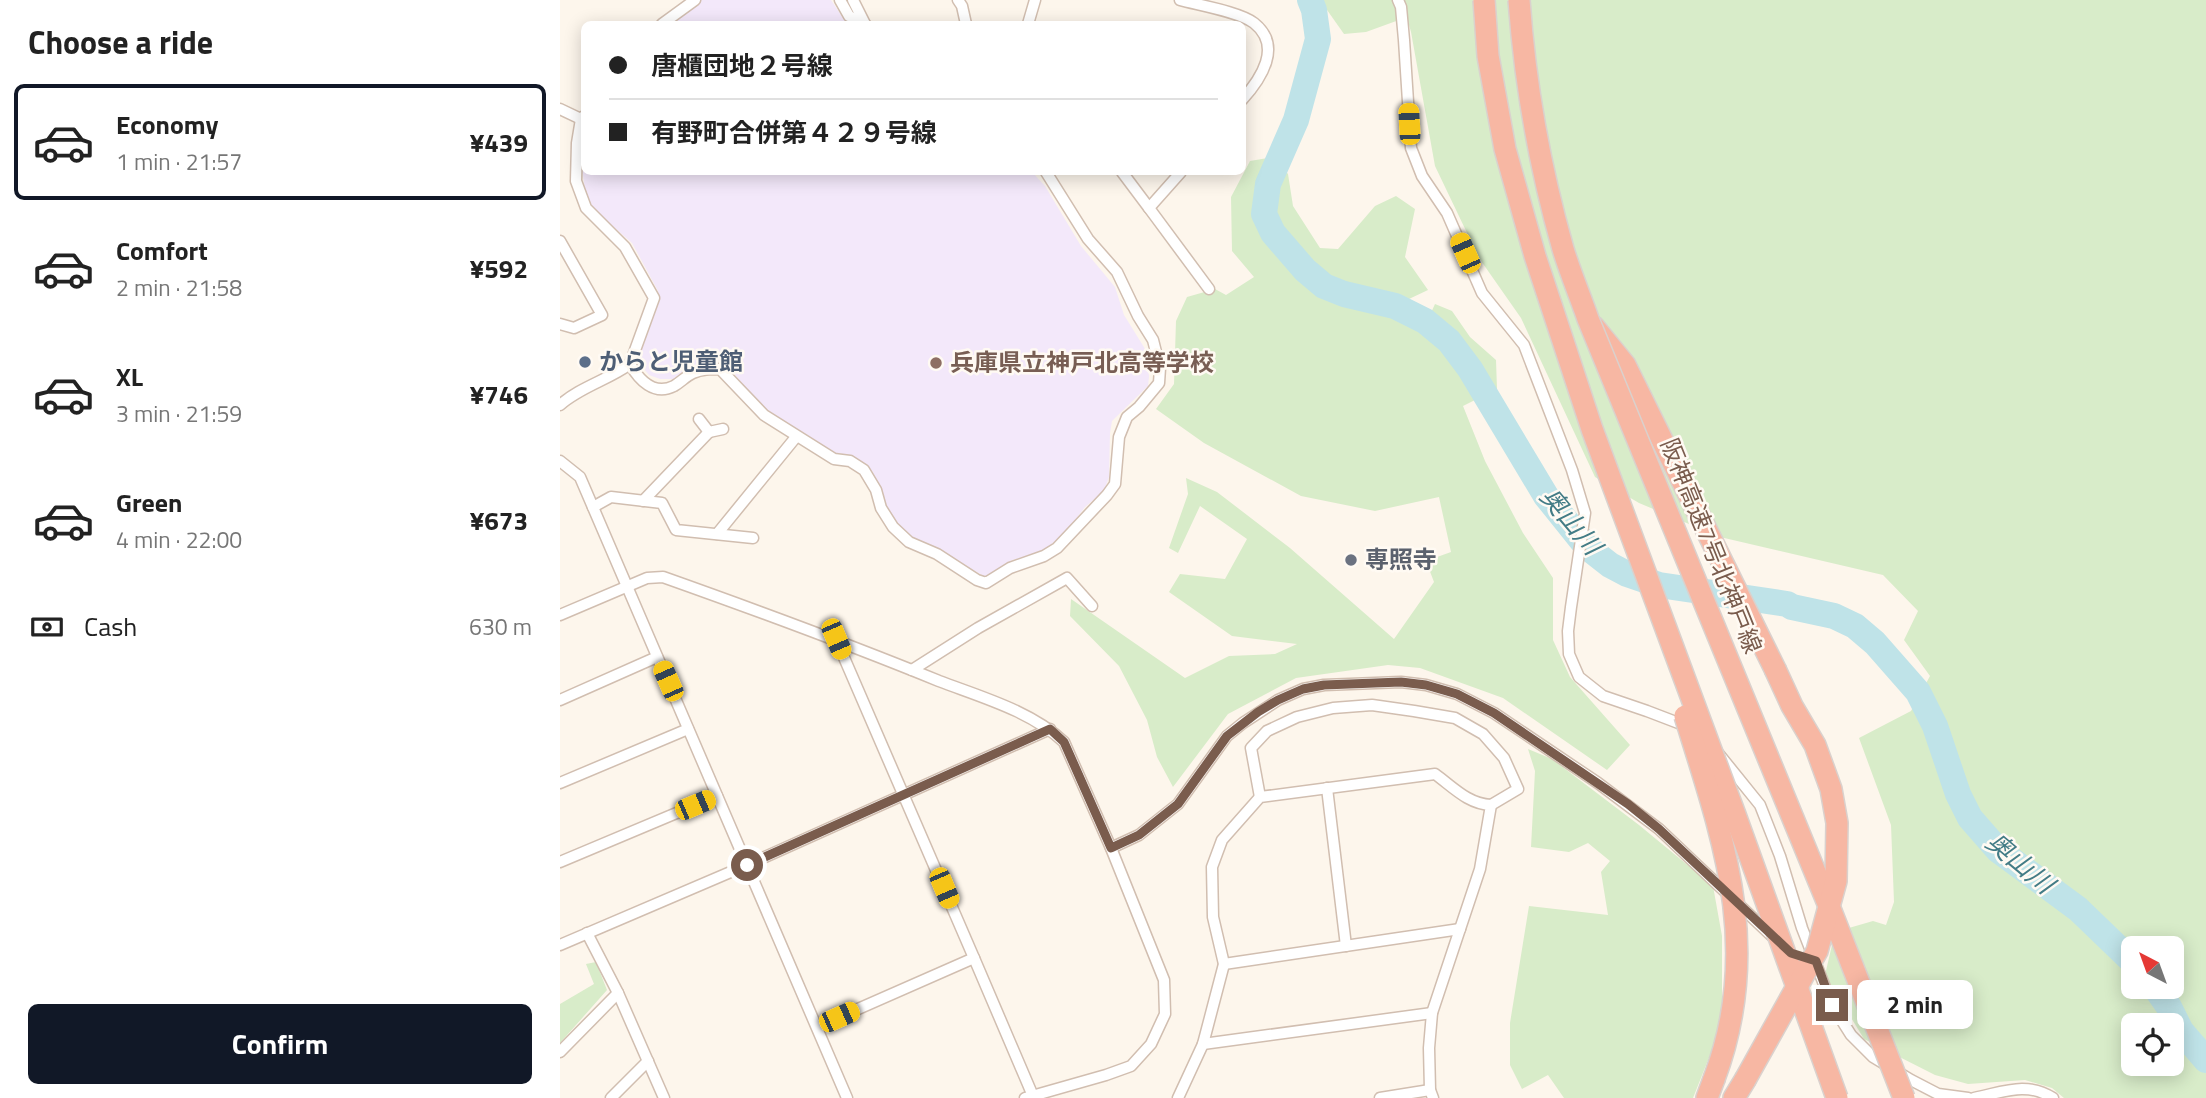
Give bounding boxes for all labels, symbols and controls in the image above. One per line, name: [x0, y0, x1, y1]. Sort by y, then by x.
text: Choose a ride: [28, 18, 213, 66]
text: 唐櫃団地２号線: [651, 46, 833, 85]
car: [1398, 102, 1421, 146]
text: Economy: [116, 105, 218, 144]
icon: car: [32, 111, 95, 174]
text: 有野町合併第４２９号線: [651, 113, 937, 152]
text: ¥439: [470, 123, 528, 162]
text: 1 min · 21:57: [116, 144, 242, 179]
car: [1447, 230, 1484, 276]
text: Comfort: [116, 231, 208, 270]
icon: car: [32, 237, 95, 300]
text: ¥592: [470, 249, 528, 288]
text: 2 min · 21:58: [116, 270, 242, 305]
place label: からと児童館: [599, 343, 743, 379]
place label: 兵庫県立神戸北高等学校: [950, 344, 1214, 380]
marker: からと児童館: [577, 354, 593, 370]
marker: 兵庫県立神戸北高等学校: [928, 355, 944, 371]
text: XL: [116, 357, 143, 396]
icon: car: [32, 363, 95, 426]
text: ¥746: [470, 375, 528, 414]
text: 3 min · 21:59: [116, 396, 242, 431]
street label: 阪神高速7号北神戸線: [1652, 433, 1772, 659]
water label: 奥山川: [1531, 478, 1613, 565]
text: Green: [116, 483, 182, 522]
icon: car: [32, 489, 95, 552]
text: ¥673: [470, 501, 528, 540]
text: 4 min · 22:00: [116, 522, 242, 557]
place label: 専照寺: [1365, 541, 1437, 577]
marker: 専照寺: [1343, 552, 1359, 568]
text: Cash: [84, 607, 137, 646]
icon: cash: [28, 608, 66, 646]
text: 630 m: [469, 609, 532, 644]
car: [819, 616, 854, 662]
car: [650, 658, 687, 704]
car: [672, 787, 719, 823]
water label: 奥山川: [1978, 823, 2065, 905]
route start: [731, 849, 763, 881]
car: [927, 865, 962, 911]
north arrow: [2121, 936, 2184, 999]
map controls: [2121, 936, 2184, 1076]
callout: 2 min: [1856, 981, 1972, 1030]
text: 2 min: [1887, 987, 1943, 1022]
route end: [1816, 989, 1848, 1021]
car: [816, 999, 863, 1035]
button: Confirm: [28, 1004, 532, 1084]
button: locate: [2121, 1013, 2184, 1076]

